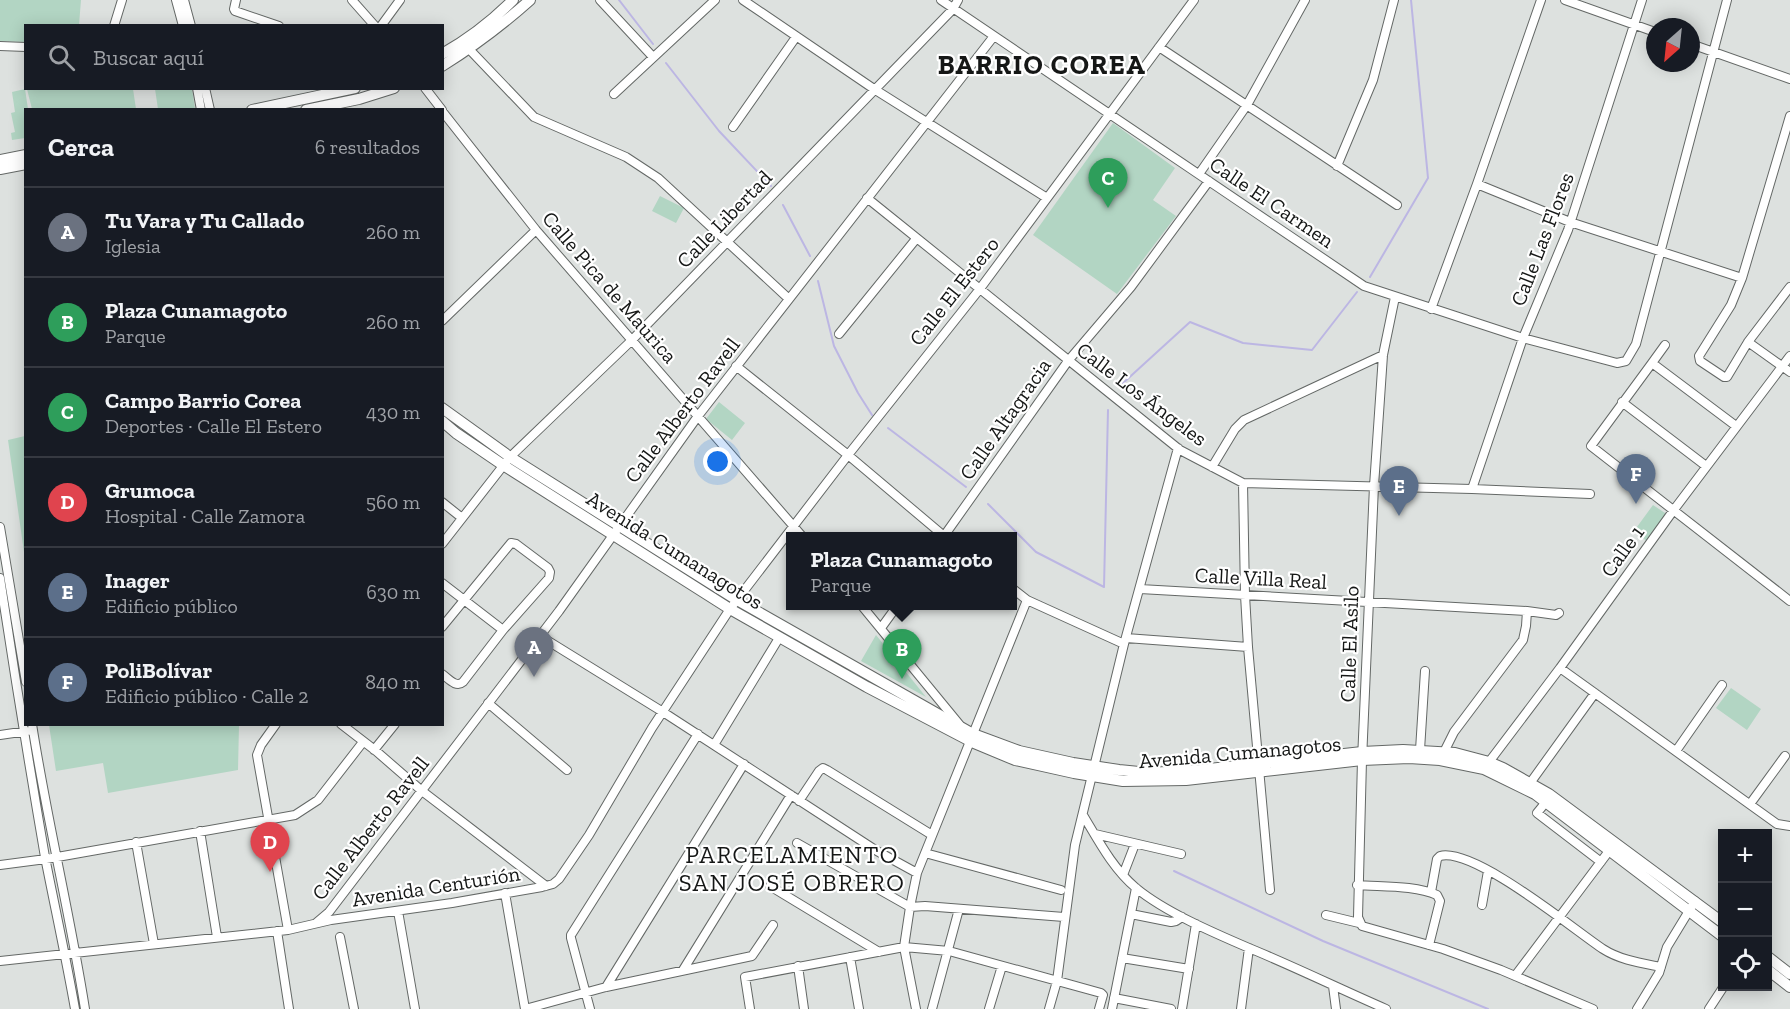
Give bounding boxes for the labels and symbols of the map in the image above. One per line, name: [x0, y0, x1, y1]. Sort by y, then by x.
north arrow: [1646, 18, 1700, 72]
district label: BARRIO COREA: [938, 49, 1146, 81]
street label: Calle El Carmen: [1205, 151, 1339, 253]
pin: C: [1088, 158, 1128, 208]
street label: Calle Libertad: [671, 165, 777, 273]
street label: Calle Las Flores: [1505, 169, 1579, 309]
street label: Calle Pica de Maurica: [537, 206, 683, 368]
street label: Calle El Estero: [904, 232, 1004, 350]
street label: Calle Alberto Ravell: [619, 332, 745, 488]
street label: Calle Los Ángeles: [1072, 337, 1212, 451]
street label: Calle Altagracia: [954, 354, 1056, 484]
your location: [703, 447, 732, 476]
pin: F: [1616, 454, 1656, 504]
pin: E: [1380, 466, 1418, 516]
street label: Avenida Cumanagotos: [582, 486, 768, 614]
street label: Calle 1: [1595, 520, 1649, 582]
street label: Calle Villa Real: [1194, 562, 1328, 594]
street label: Calle El Asilo: [1334, 585, 1364, 703]
pin: A: [514, 628, 554, 677]
pin: B: [882, 630, 922, 679]
street label: Avenida Cumanagotos: [1138, 731, 1342, 773]
street label: Calle Alberto Ravell: [306, 751, 434, 905]
pin: D: [250, 822, 290, 872]
district label: PARCELAMIENTO SAN JOSÉ OBRERO: [679, 840, 905, 897]
street label: Avenida Centurión: [350, 860, 522, 912]

